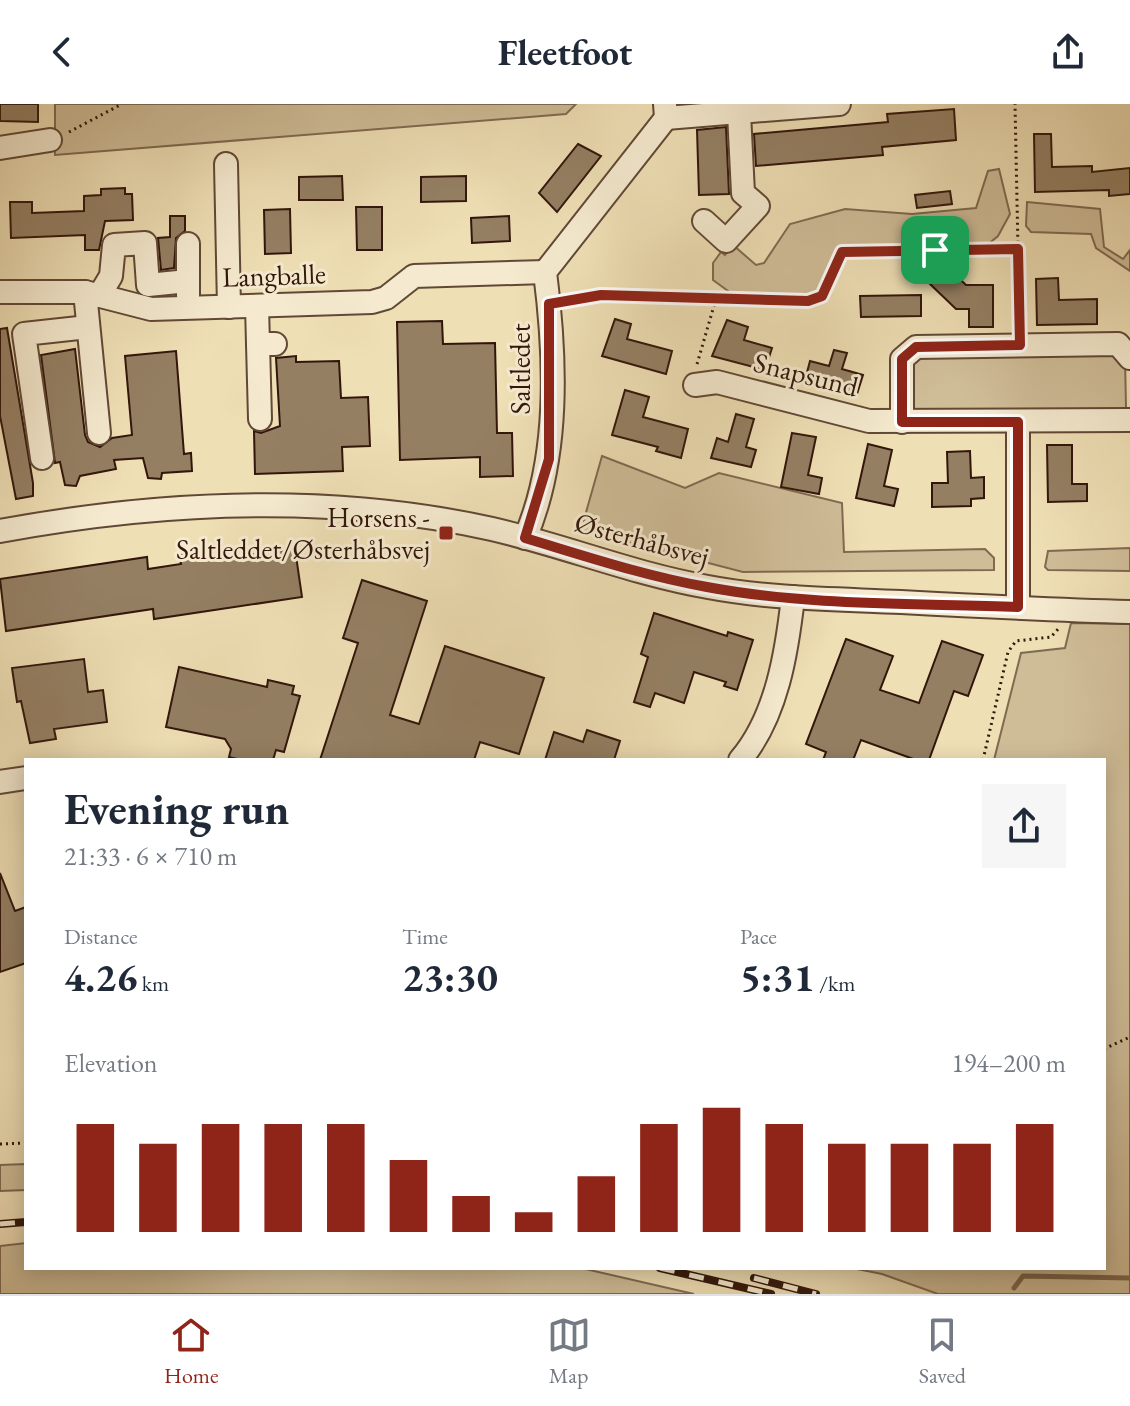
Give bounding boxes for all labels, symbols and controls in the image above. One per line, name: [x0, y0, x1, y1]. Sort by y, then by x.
text: Fleetfoot: [498, 29, 632, 76]
icon: back: [40, 30, 84, 74]
icon: share: [1046, 30, 1090, 74]
pin: [901, 216, 969, 284]
icon: arrive: [913, 228, 957, 272]
street label: Langballe: [221, 255, 327, 295]
street label: Saltledet: [502, 323, 538, 414]
street label: Snapsund: [750, 344, 863, 405]
place label: Horsens - Saltleddet/Østerhåbsvej: [176, 499, 430, 567]
street label: Østerhåbsvej: [571, 504, 713, 574]
marker: Horsens - Saltleddet/Østerhåbsvej: [437, 524, 455, 542]
text: Evening run: [64, 780, 289, 837]
button: share: [982, 784, 1066, 868]
text: 21:33 · 6 × 710 m: [64, 839, 237, 873]
text: Distance: [64, 922, 137, 951]
text: Time: [402, 922, 448, 951]
text: Pace: [740, 922, 777, 951]
text: 4.26: [64, 951, 137, 1003]
text: 23:30: [402, 951, 498, 1003]
text: 5:31: [740, 951, 815, 1003]
text: km: [137, 969, 169, 998]
text: /km: [815, 969, 855, 998]
text: Elevation: [64, 1046, 158, 1080]
text: 194–200 m: [951, 1046, 1066, 1080]
tab: Home: [164, 1313, 218, 1390]
tab: Map: [547, 1313, 591, 1390]
tab: Saved: [919, 1313, 966, 1390]

